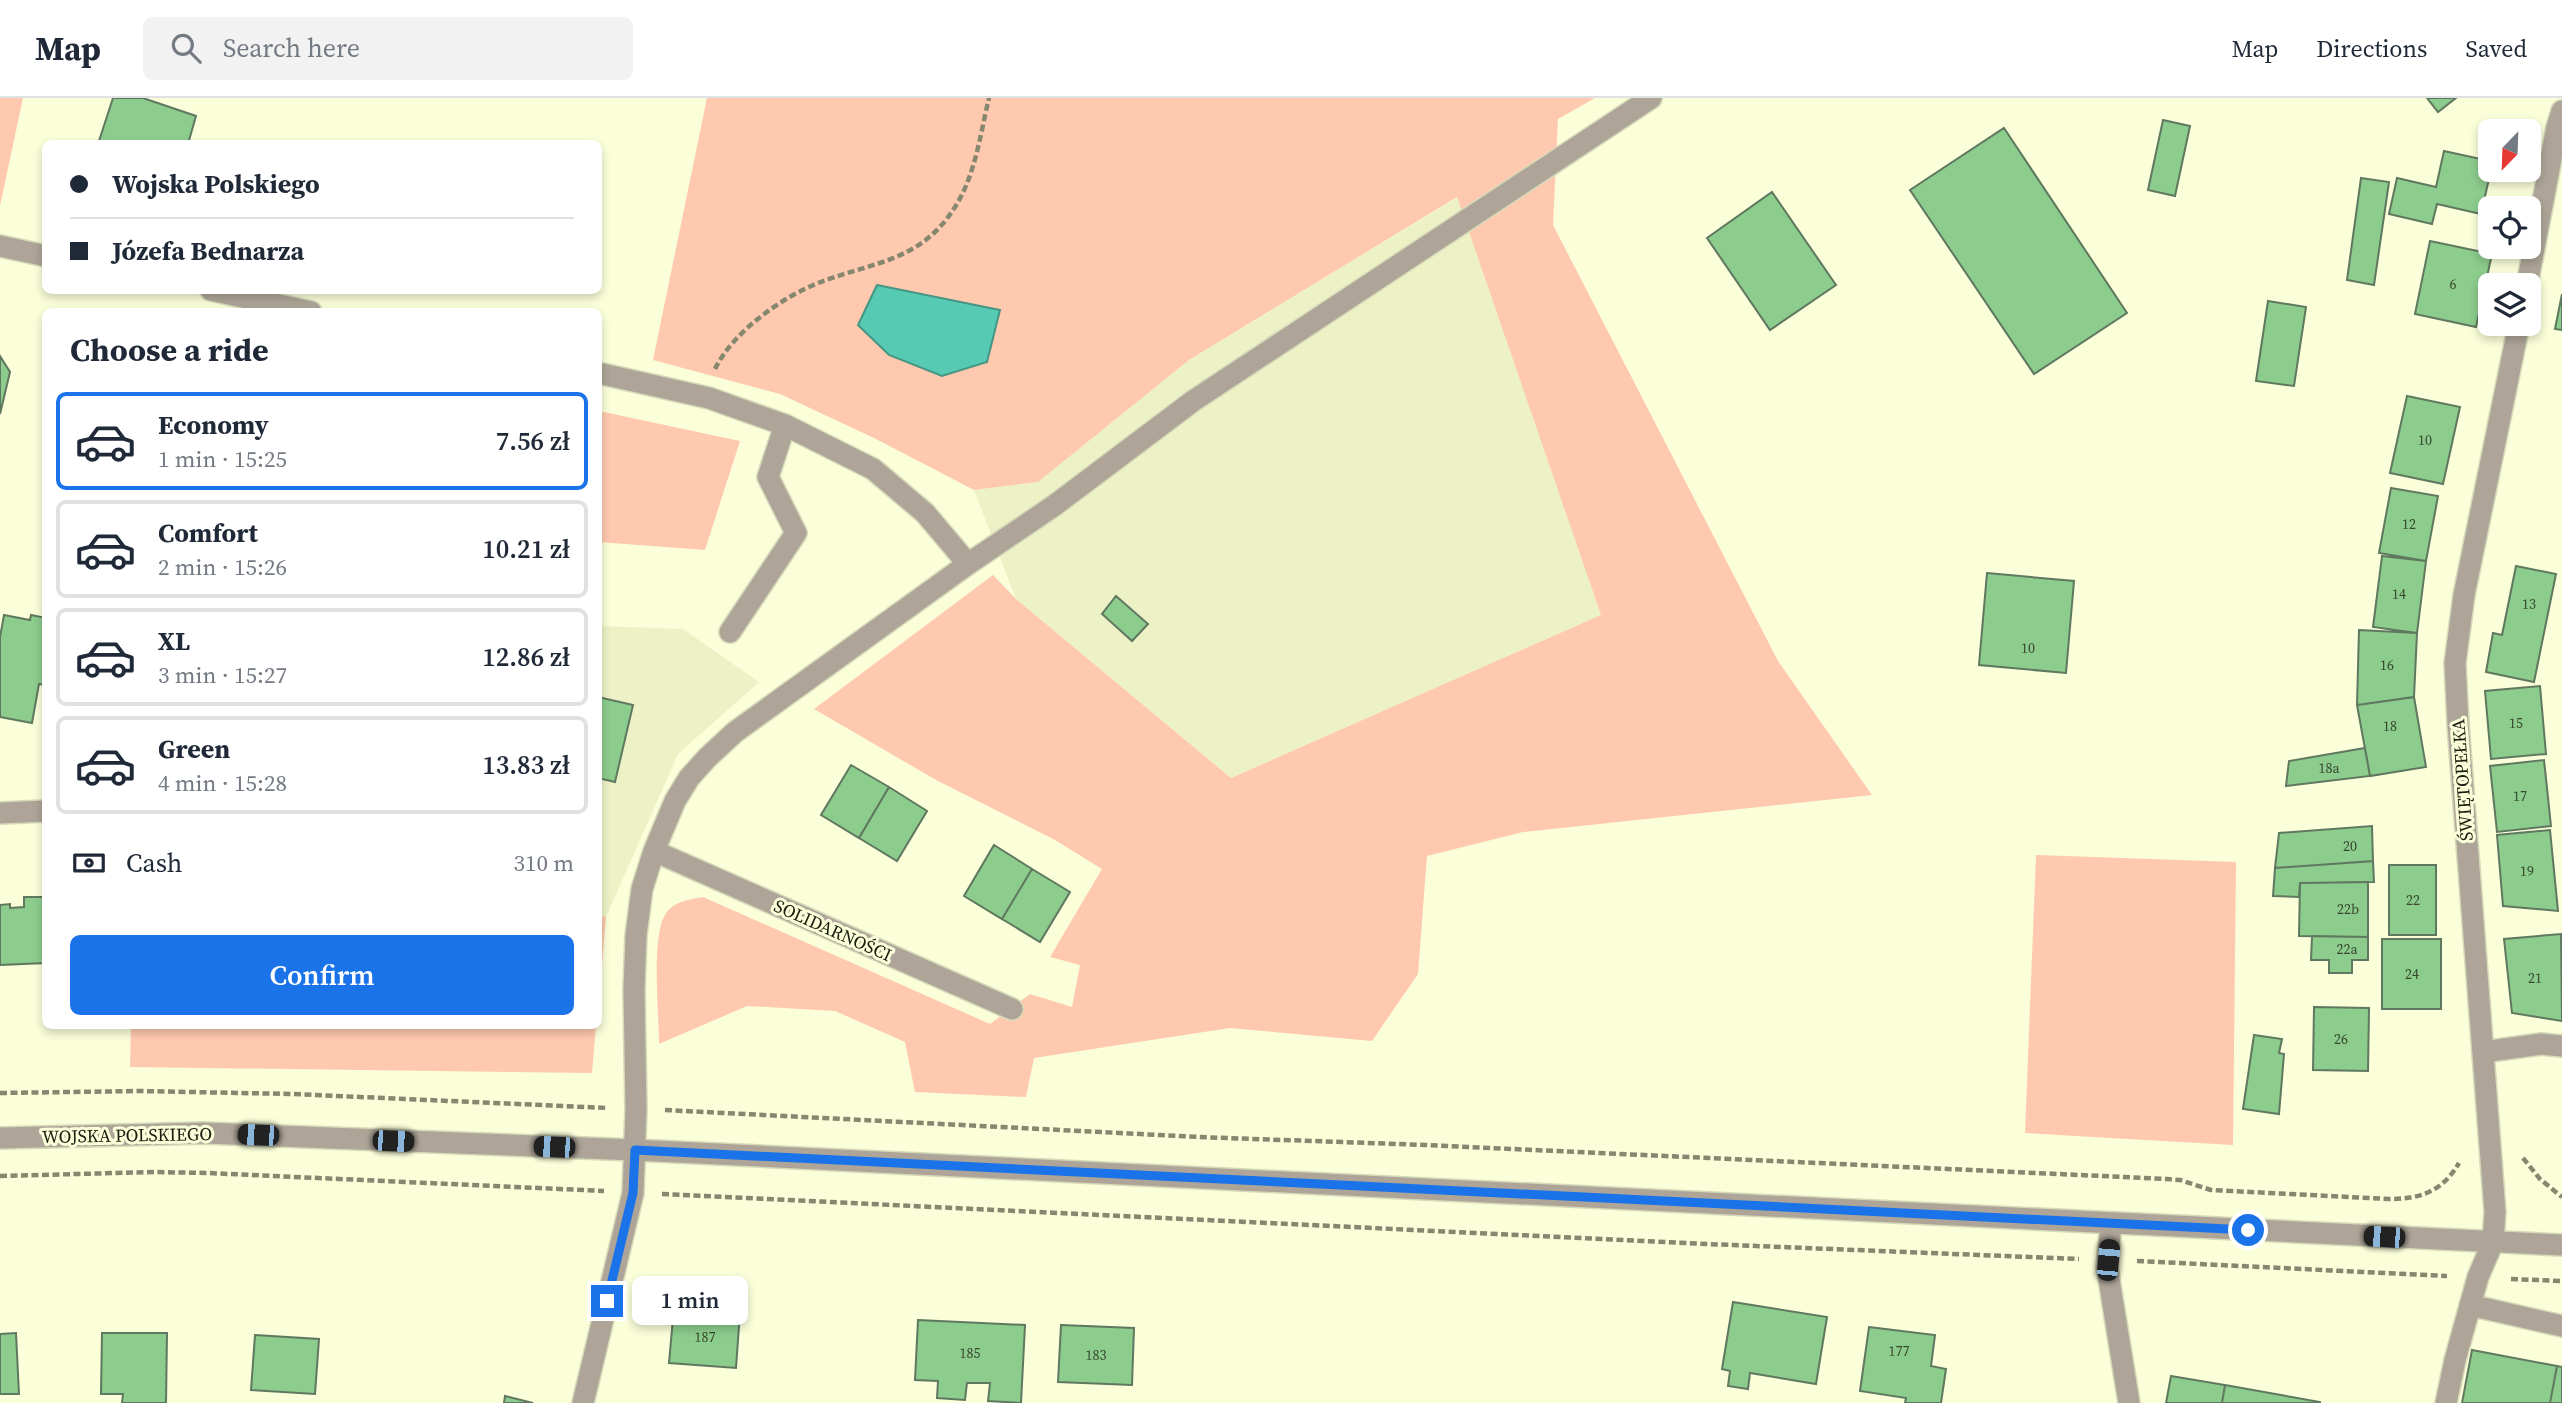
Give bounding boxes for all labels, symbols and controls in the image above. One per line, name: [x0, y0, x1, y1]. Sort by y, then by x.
search box: [143, 17, 633, 80]
text: Map: [35, 26, 101, 71]
icon: search: [167, 29, 205, 67]
text: Search here: [223, 30, 360, 66]
text: Map: [2231, 32, 2278, 65]
text: Directions: [2316, 32, 2427, 65]
text: Saved: [2465, 32, 2527, 65]
north arrow: [2478, 119, 2541, 182]
map controls: [2478, 119, 2541, 336]
text: Wojska Polskiego: [112, 166, 320, 202]
button: locate: [2478, 196, 2541, 259]
text: Józefa Bednarza: [112, 233, 304, 269]
button: layers: [2478, 273, 2541, 336]
house number: 6: [2450, 274, 2457, 294]
text: Choose a ride: [70, 328, 269, 372]
text: Economy: [158, 407, 269, 443]
icon: car: [74, 410, 137, 473]
text: 7.56 zł: [496, 423, 570, 459]
house number: 10: [2418, 430, 2432, 450]
text: 1 min · 15:25: [158, 443, 287, 475]
house number: 12: [2402, 514, 2416, 534]
text: Comfort: [158, 515, 258, 551]
icon: car: [74, 518, 137, 581]
text: 10.21 zł: [482, 531, 570, 567]
text: 2 min · 15:26: [158, 551, 287, 583]
house number: 14: [2392, 584, 2406, 604]
house number: 13: [2522, 594, 2536, 614]
text: XL: [158, 623, 190, 659]
icon: car: [74, 626, 137, 689]
house number: 10: [2021, 638, 2035, 658]
text: 12.86 zł: [482, 639, 570, 675]
house number: 16: [2380, 655, 2394, 675]
text: 3 min · 15:27: [158, 659, 287, 691]
house number: 15: [2509, 713, 2523, 733]
house number: 18: [2383, 716, 2397, 736]
street label: ŚWIĘTOPEŁKA: [2445, 718, 2479, 842]
text: Green: [158, 731, 230, 767]
icon: car: [74, 734, 137, 797]
text: 13.83 zł: [482, 747, 570, 783]
house number: 18a: [2318, 758, 2340, 778]
text: 4 min · 15:28: [158, 767, 287, 799]
house number: 17: [2513, 786, 2527, 806]
house number: 20: [2343, 836, 2357, 856]
icon: cash: [70, 844, 108, 882]
text: Cash: [126, 845, 182, 881]
text: 310 m: [513, 847, 574, 879]
house number: 19: [2520, 861, 2534, 881]
house number: 22: [2406, 890, 2420, 910]
street label: SOLIDARNOŚCI: [770, 893, 896, 967]
house number: 22b: [2337, 899, 2359, 919]
button: Confirm: [70, 935, 574, 1015]
house number: 22a: [2336, 939, 2358, 959]
house number: 24: [2405, 964, 2419, 984]
house number: 21: [2528, 968, 2542, 988]
house number: 26: [2334, 1029, 2348, 1049]
street label: WOJSKA POLSKIEGO: [42, 1121, 212, 1149]
car: [237, 1124, 280, 1146]
car: [372, 1130, 415, 1152]
car: [533, 1136, 576, 1158]
route start: [2232, 1214, 2264, 1246]
car: [2363, 1225, 2406, 1249]
car: [2096, 1238, 2121, 1282]
callout: 1 min: [632, 1276, 747, 1326]
text: 1 min: [660, 1284, 720, 1316]
route end: [591, 1285, 623, 1317]
house number: 187: [695, 1327, 716, 1347]
house number: 177: [1889, 1341, 1910, 1361]
house number: 185: [960, 1343, 981, 1363]
house number: 183: [1086, 1345, 1107, 1365]

